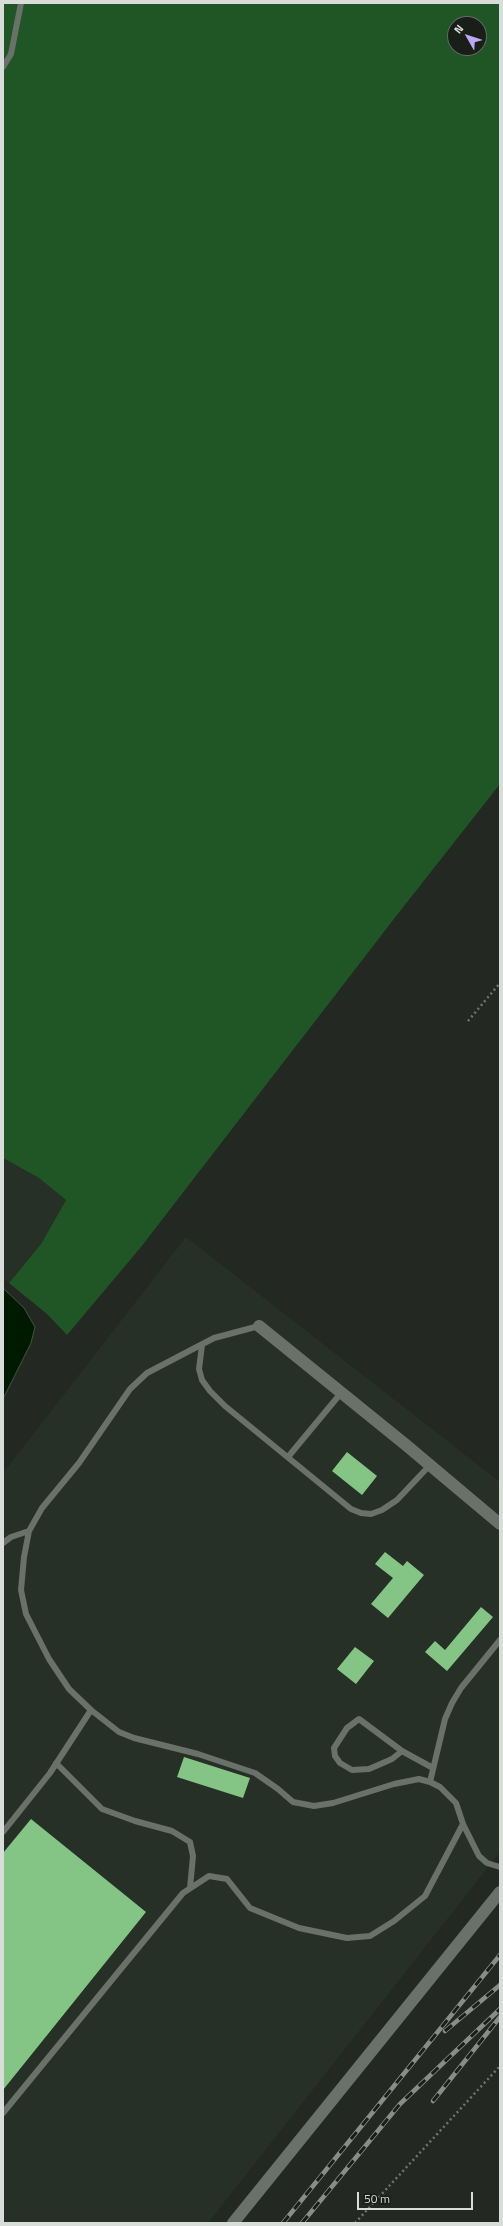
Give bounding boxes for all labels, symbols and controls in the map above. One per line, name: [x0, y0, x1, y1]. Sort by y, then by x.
north arrow: [447, 16, 487, 56]
text: N: [450, 21, 467, 37]
scale bar: [359, 2184, 475, 2210]
text: 50 m: [364, 2189, 390, 2208]

